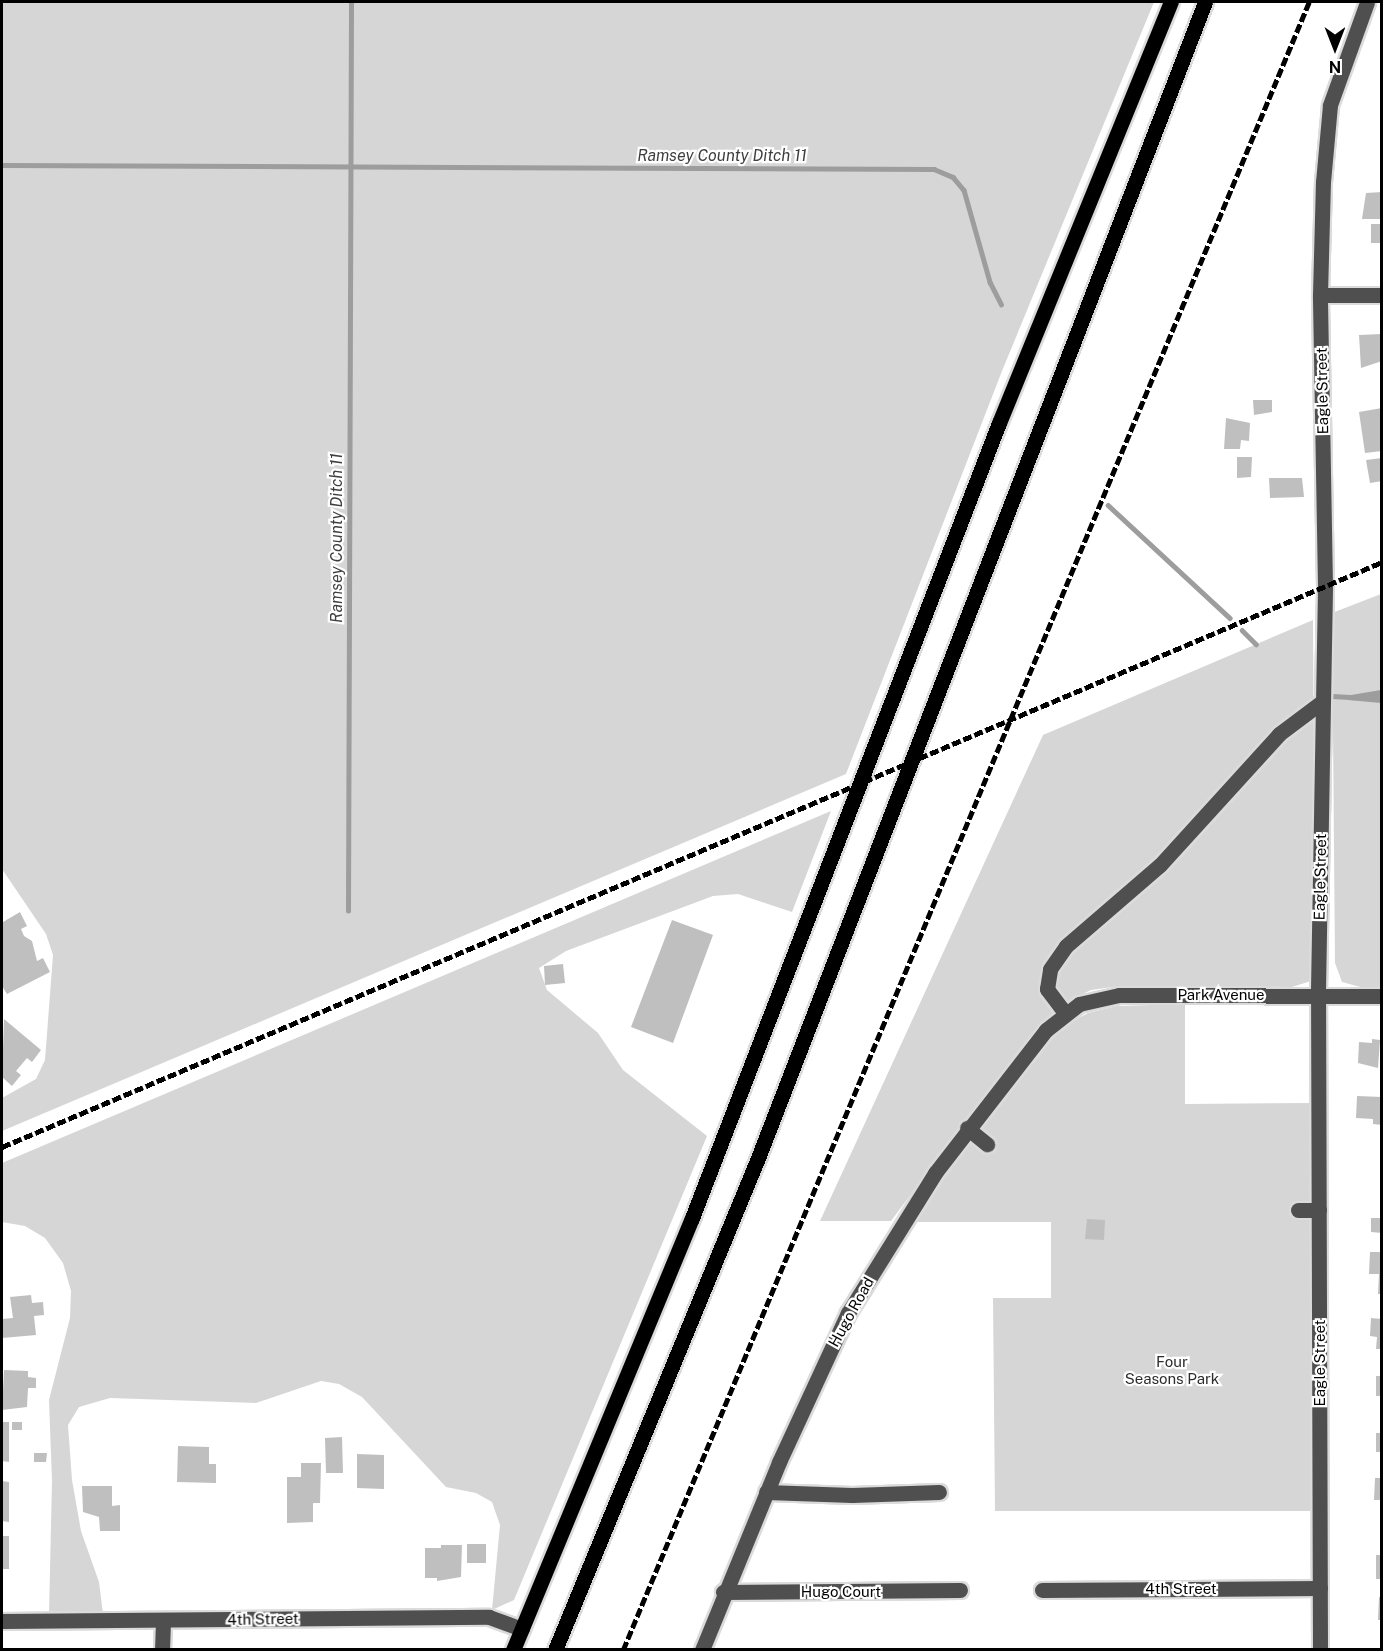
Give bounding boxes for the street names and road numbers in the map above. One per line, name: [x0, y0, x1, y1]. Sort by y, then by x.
street label: Eagle Street: [1312, 347, 1332, 435]
street label: Eagle Street: [1310, 833, 1330, 921]
street label: Park Avenue: [1177, 986, 1265, 1004]
street label: Hugo Road: [824, 1274, 878, 1350]
street label: Eagle Street: [1311, 1320, 1329, 1406]
street label: 4th Street: [1145, 1580, 1217, 1598]
street label: Hugo Court: [801, 1583, 881, 1601]
street label: 4th Street: [227, 1609, 299, 1629]

